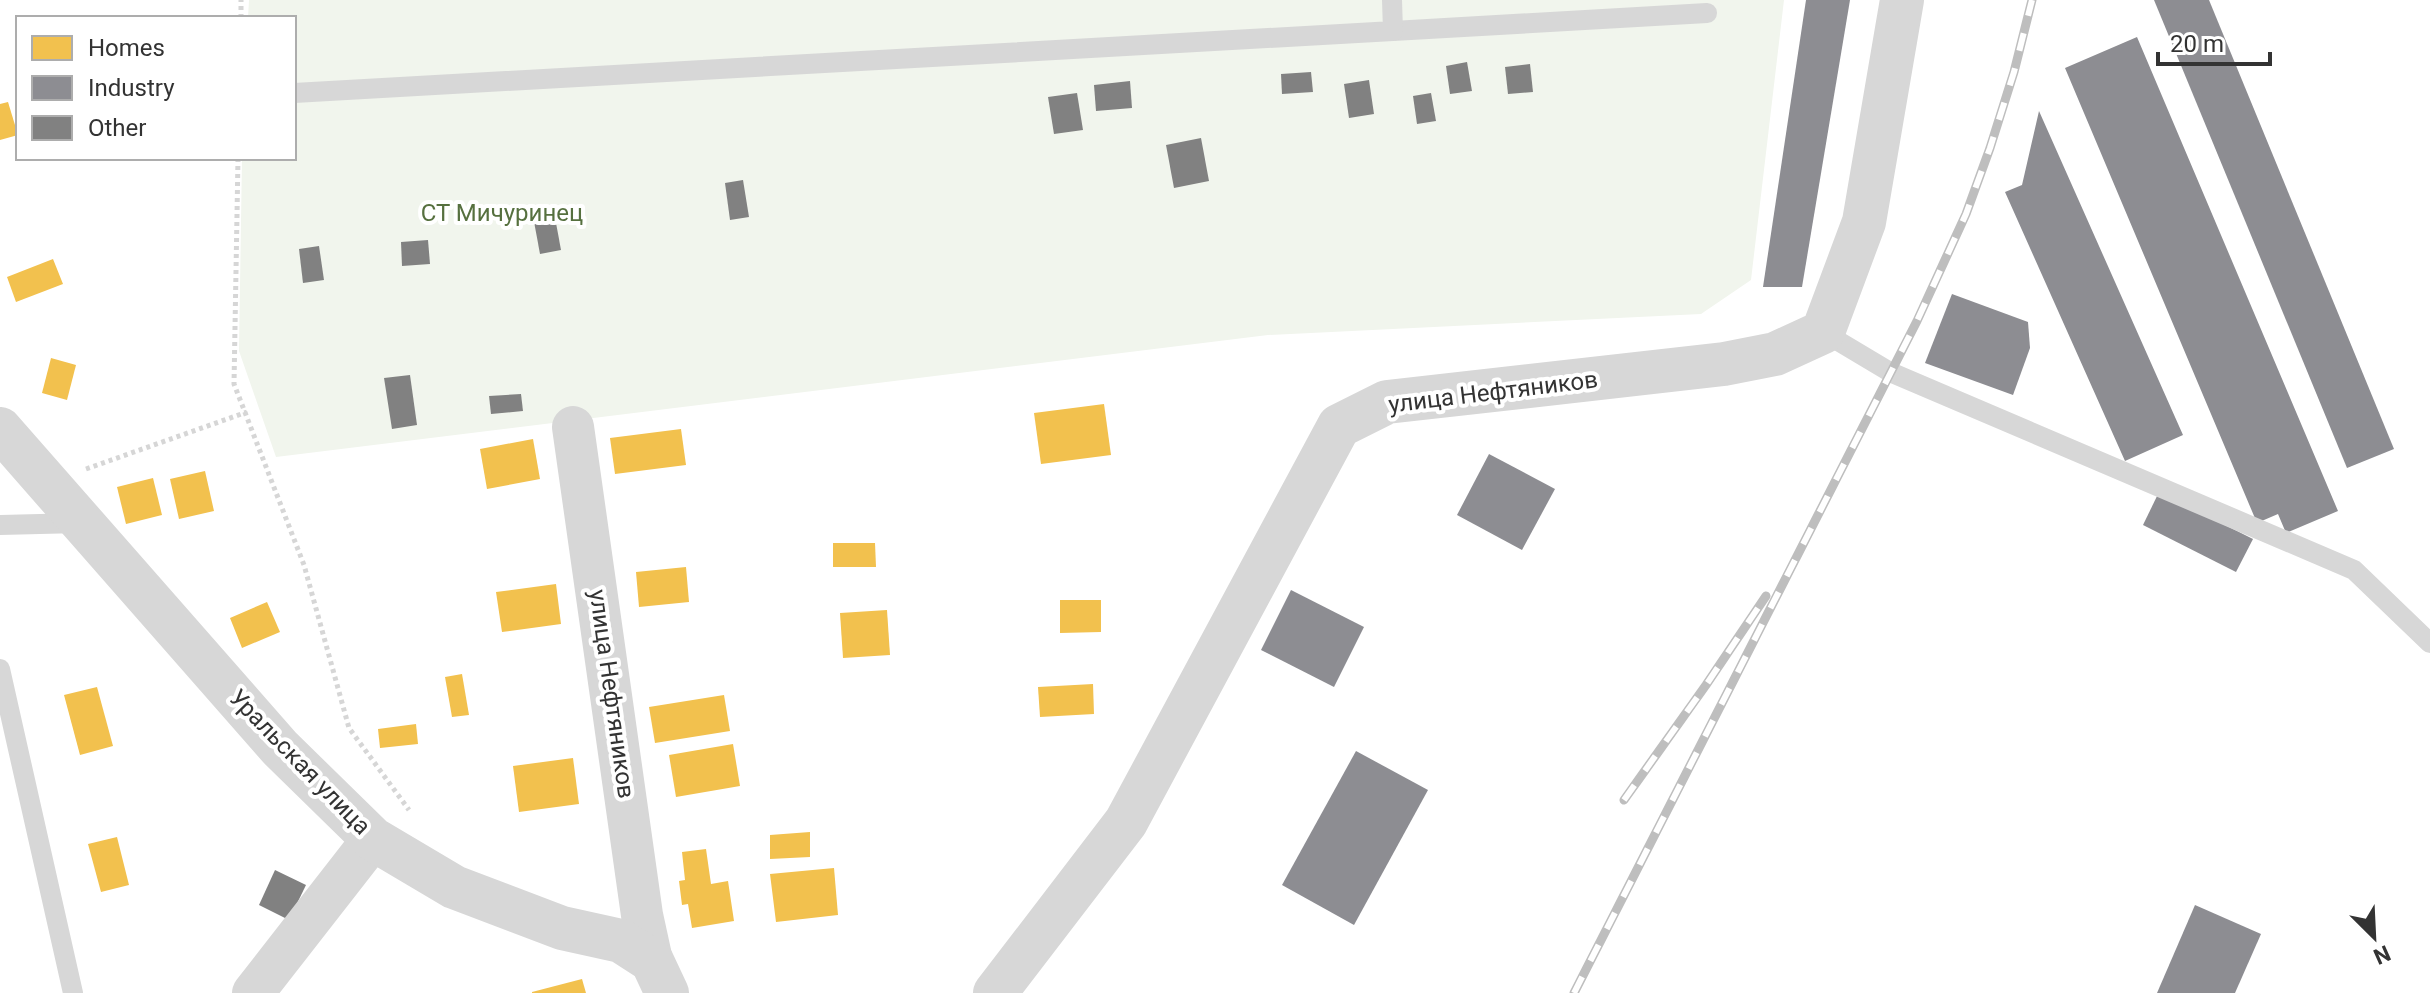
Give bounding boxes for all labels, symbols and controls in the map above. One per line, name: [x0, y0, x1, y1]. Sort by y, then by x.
legend: [16, 16, 296, 160]
scale bar: [2158, 16, 2270, 66]
text: 20 m: [2170, 30, 2224, 58]
text: Homes: [88, 34, 165, 62]
text: Industry: [88, 74, 175, 102]
text: Other: [88, 114, 146, 142]
park label: СТ Мичуринец: [421, 199, 583, 227]
street label: улица Нефтяников: [1387, 365, 1599, 419]
street label: улица Нефтяников: [583, 588, 641, 800]
street label: Уральская улица: [224, 684, 376, 840]
north arrow: [2334, 897, 2414, 977]
text: N: [2370, 940, 2394, 969]

